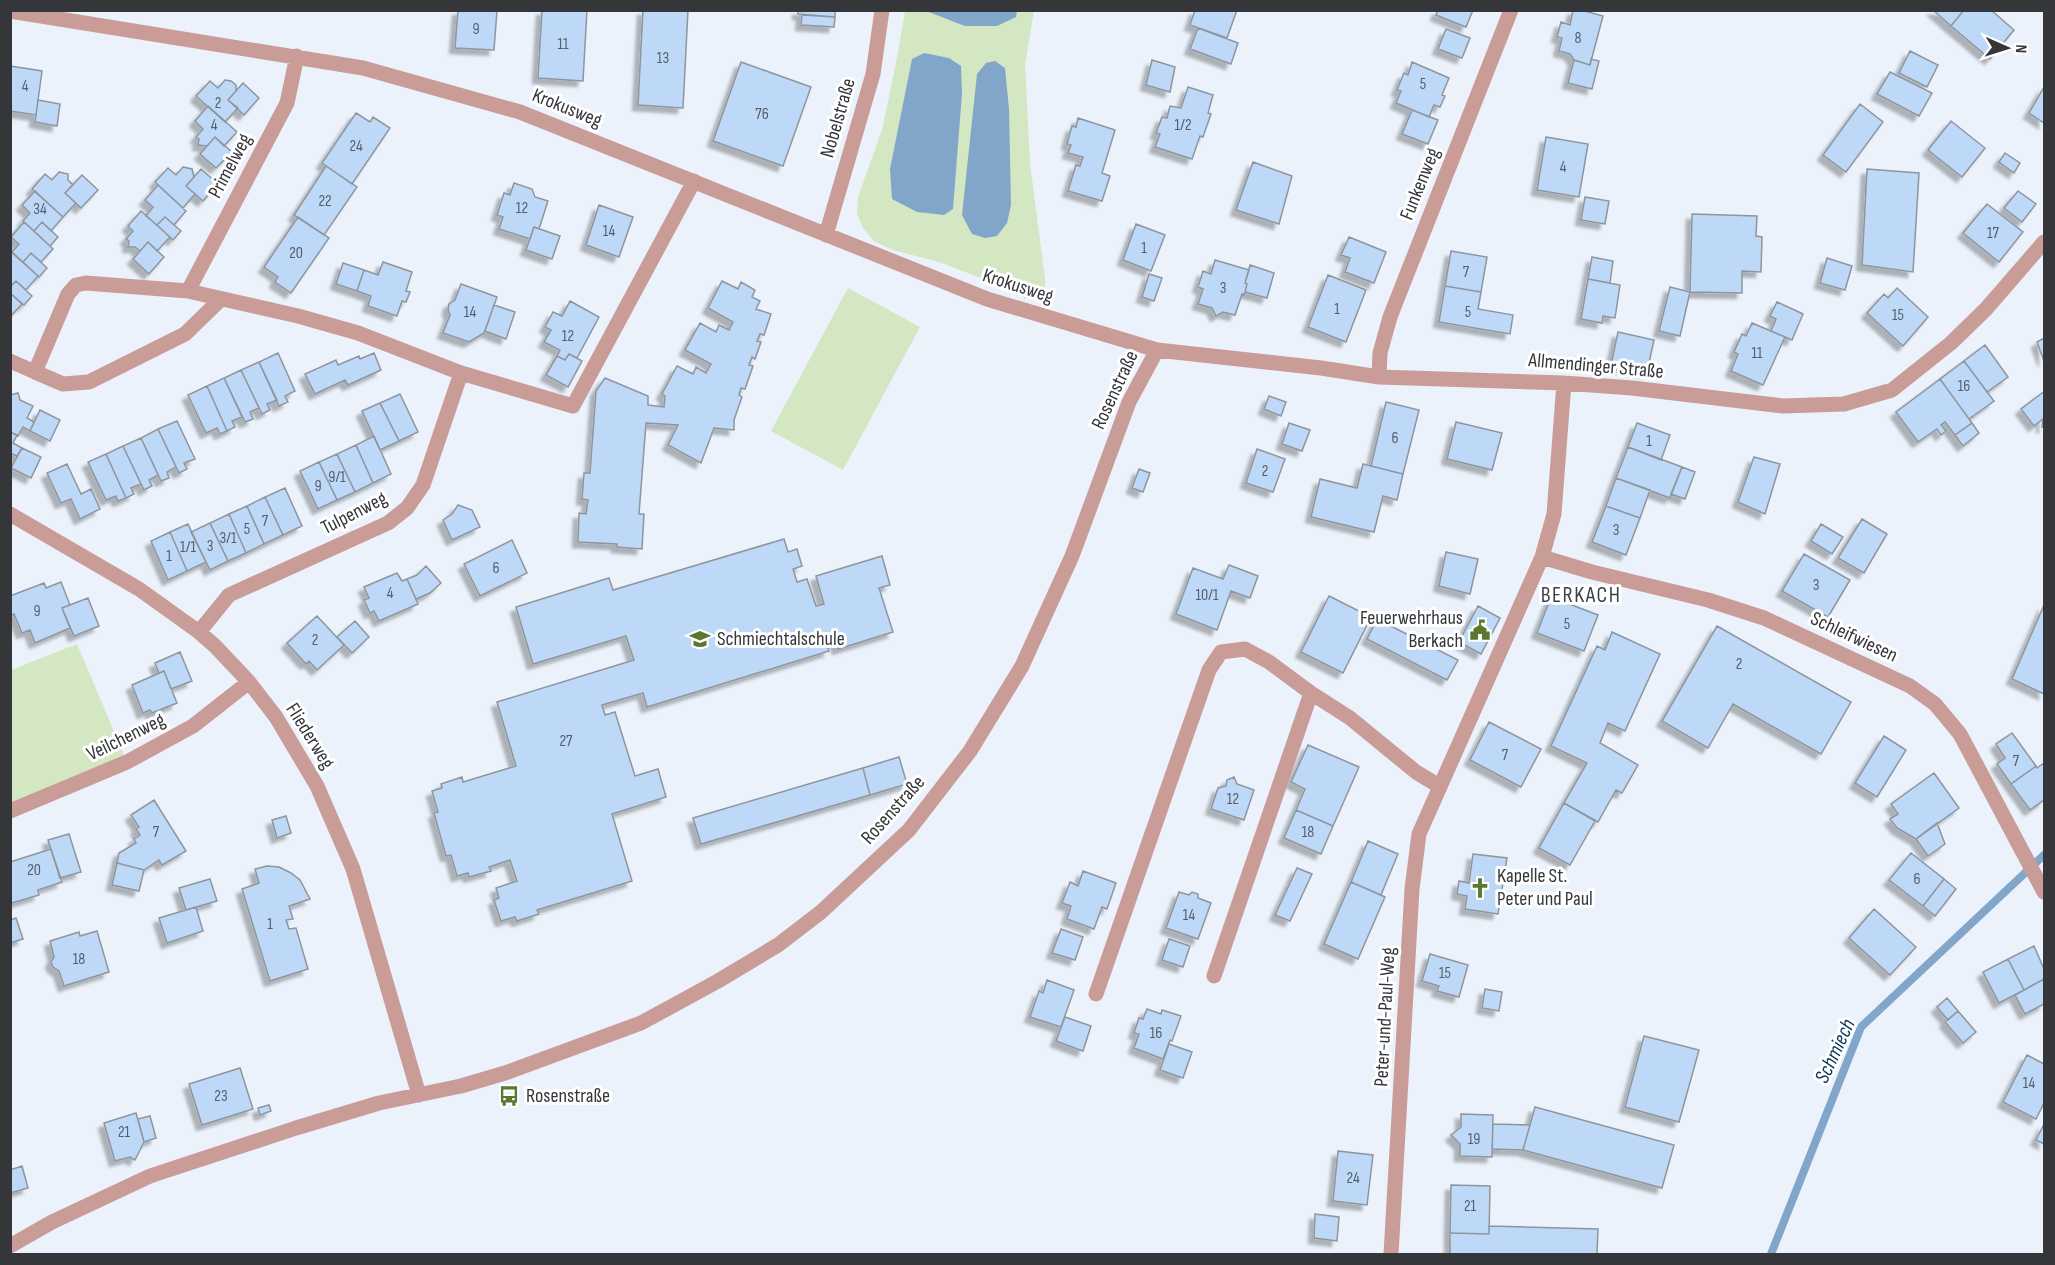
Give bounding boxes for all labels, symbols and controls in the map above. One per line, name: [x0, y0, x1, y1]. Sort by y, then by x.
north arrow: [1977, 18, 2037, 78]
house number: 9: [472, 20, 480, 39]
house number: 8: [1574, 29, 1582, 48]
house number: 11: [557, 35, 569, 54]
text: N: [2011, 44, 2030, 53]
house number: 13: [657, 49, 669, 68]
house number: 5: [1420, 75, 1426, 94]
street label: Nobelstraße: [815, 76, 861, 160]
house number: 4: [22, 77, 29, 96]
street label: Krokusweg: [529, 83, 605, 133]
house number: 2: [215, 94, 221, 113]
house number: 76: [755, 105, 769, 124]
house number: 4: [211, 116, 218, 135]
house number: 1/2: [1174, 116, 1192, 135]
street label: Primelweg: [203, 130, 257, 202]
house number: 24: [349, 137, 363, 156]
street label: Funkenweg: [1395, 144, 1445, 224]
house number: 4: [1560, 158, 1567, 177]
house number: 22: [318, 192, 332, 211]
house number: 12: [516, 199, 528, 218]
house number: 34: [33, 200, 47, 219]
house number: 14: [603, 222, 615, 241]
house number: 17: [1987, 224, 2000, 243]
house number: 1: [1141, 239, 1147, 258]
house number: 20: [289, 244, 303, 263]
street label: Krokusweg: [980, 263, 1056, 309]
house number: 7: [1463, 263, 1470, 282]
house number: 3: [1220, 279, 1226, 298]
house number: 1: [1334, 300, 1340, 319]
house number: 14: [464, 303, 476, 322]
house number: 5: [1465, 303, 1471, 322]
house number: 15: [1892, 306, 1904, 325]
house number: 12: [562, 327, 574, 346]
house number: 11: [1751, 344, 1763, 363]
street label: Rosenstraße: [1086, 347, 1144, 433]
street label: Allmendinger Straße: [1527, 348, 1664, 384]
house number: 16: [1958, 377, 1970, 396]
house number: 6: [1391, 429, 1399, 448]
house number: 1: [1646, 432, 1652, 451]
house number: 2: [1262, 462, 1268, 481]
house number: 9/1: [328, 468, 346, 487]
house number: 9: [314, 477, 322, 496]
street label: Tulpenweg: [317, 486, 391, 540]
house number: 7: [262, 512, 269, 531]
house number: 5: [244, 520, 250, 539]
house number: 3: [1613, 521, 1619, 540]
house number: 3/1: [220, 529, 237, 548]
house number: 3: [207, 537, 213, 556]
house number: 1/1: [180, 538, 196, 557]
house number: 1: [166, 547, 172, 566]
house number: 6: [492, 559, 500, 578]
house number: 3: [1813, 576, 1819, 595]
district label: BERKACH: [1541, 582, 1621, 609]
house number: 4: [387, 584, 394, 603]
house number: 10/1: [1196, 586, 1219, 605]
house number: 9: [33, 602, 41, 621]
place label: Feuerwehrhaus Berkach: [1360, 606, 1463, 653]
street label: Schleifwiesen: [1807, 606, 1901, 668]
house number: 5: [1564, 615, 1570, 634]
public building icon: Feuerwehrhaus Berkach: [1468, 618, 1492, 642]
school or university icon: Schmiechtalschule: [688, 627, 712, 651]
place label: Schmiechtalschule: [717, 627, 845, 651]
house number: 2: [312, 631, 318, 650]
house number: 2: [1736, 655, 1742, 674]
street label: Fliederweg: [280, 699, 340, 773]
street label: Veilchenweg: [83, 708, 169, 766]
house number: 27: [559, 732, 573, 751]
house number: 7: [1502, 746, 1509, 765]
house number: 7: [2013, 752, 2020, 771]
street label: Rosenstraße: [856, 771, 930, 849]
house number: 12: [1227, 790, 1239, 809]
house number: 7: [153, 823, 160, 842]
house number: 18: [1302, 823, 1314, 842]
house number: 20: [27, 861, 41, 880]
place label: Kapelle St. Peter und Paul: [1497, 864, 1593, 911]
house number: 6: [1913, 870, 1921, 889]
church icon: Kapelle St. Peter und Paul: [1468, 876, 1492, 900]
house number: 14: [1183, 906, 1195, 925]
house number: 1: [267, 915, 273, 934]
street label: Peter-und-Paul-Weg: [1369, 947, 1401, 1087]
house number: 18: [73, 950, 85, 969]
house number: 15: [1439, 964, 1451, 983]
water label: Schmiech: [1809, 1015, 1861, 1087]
house number: 16: [1150, 1024, 1162, 1043]
house number: 14: [2023, 1074, 2035, 1093]
bus stop icon: Rosenstraße: [497, 1084, 521, 1108]
place label: Rosenstraße: [526, 1084, 610, 1108]
house number: 23: [214, 1087, 228, 1106]
house number: 21: [118, 1123, 131, 1142]
house number: 19: [1468, 1130, 1480, 1149]
house number: 24: [1346, 1169, 1360, 1188]
house number: 21: [1464, 1197, 1477, 1216]

